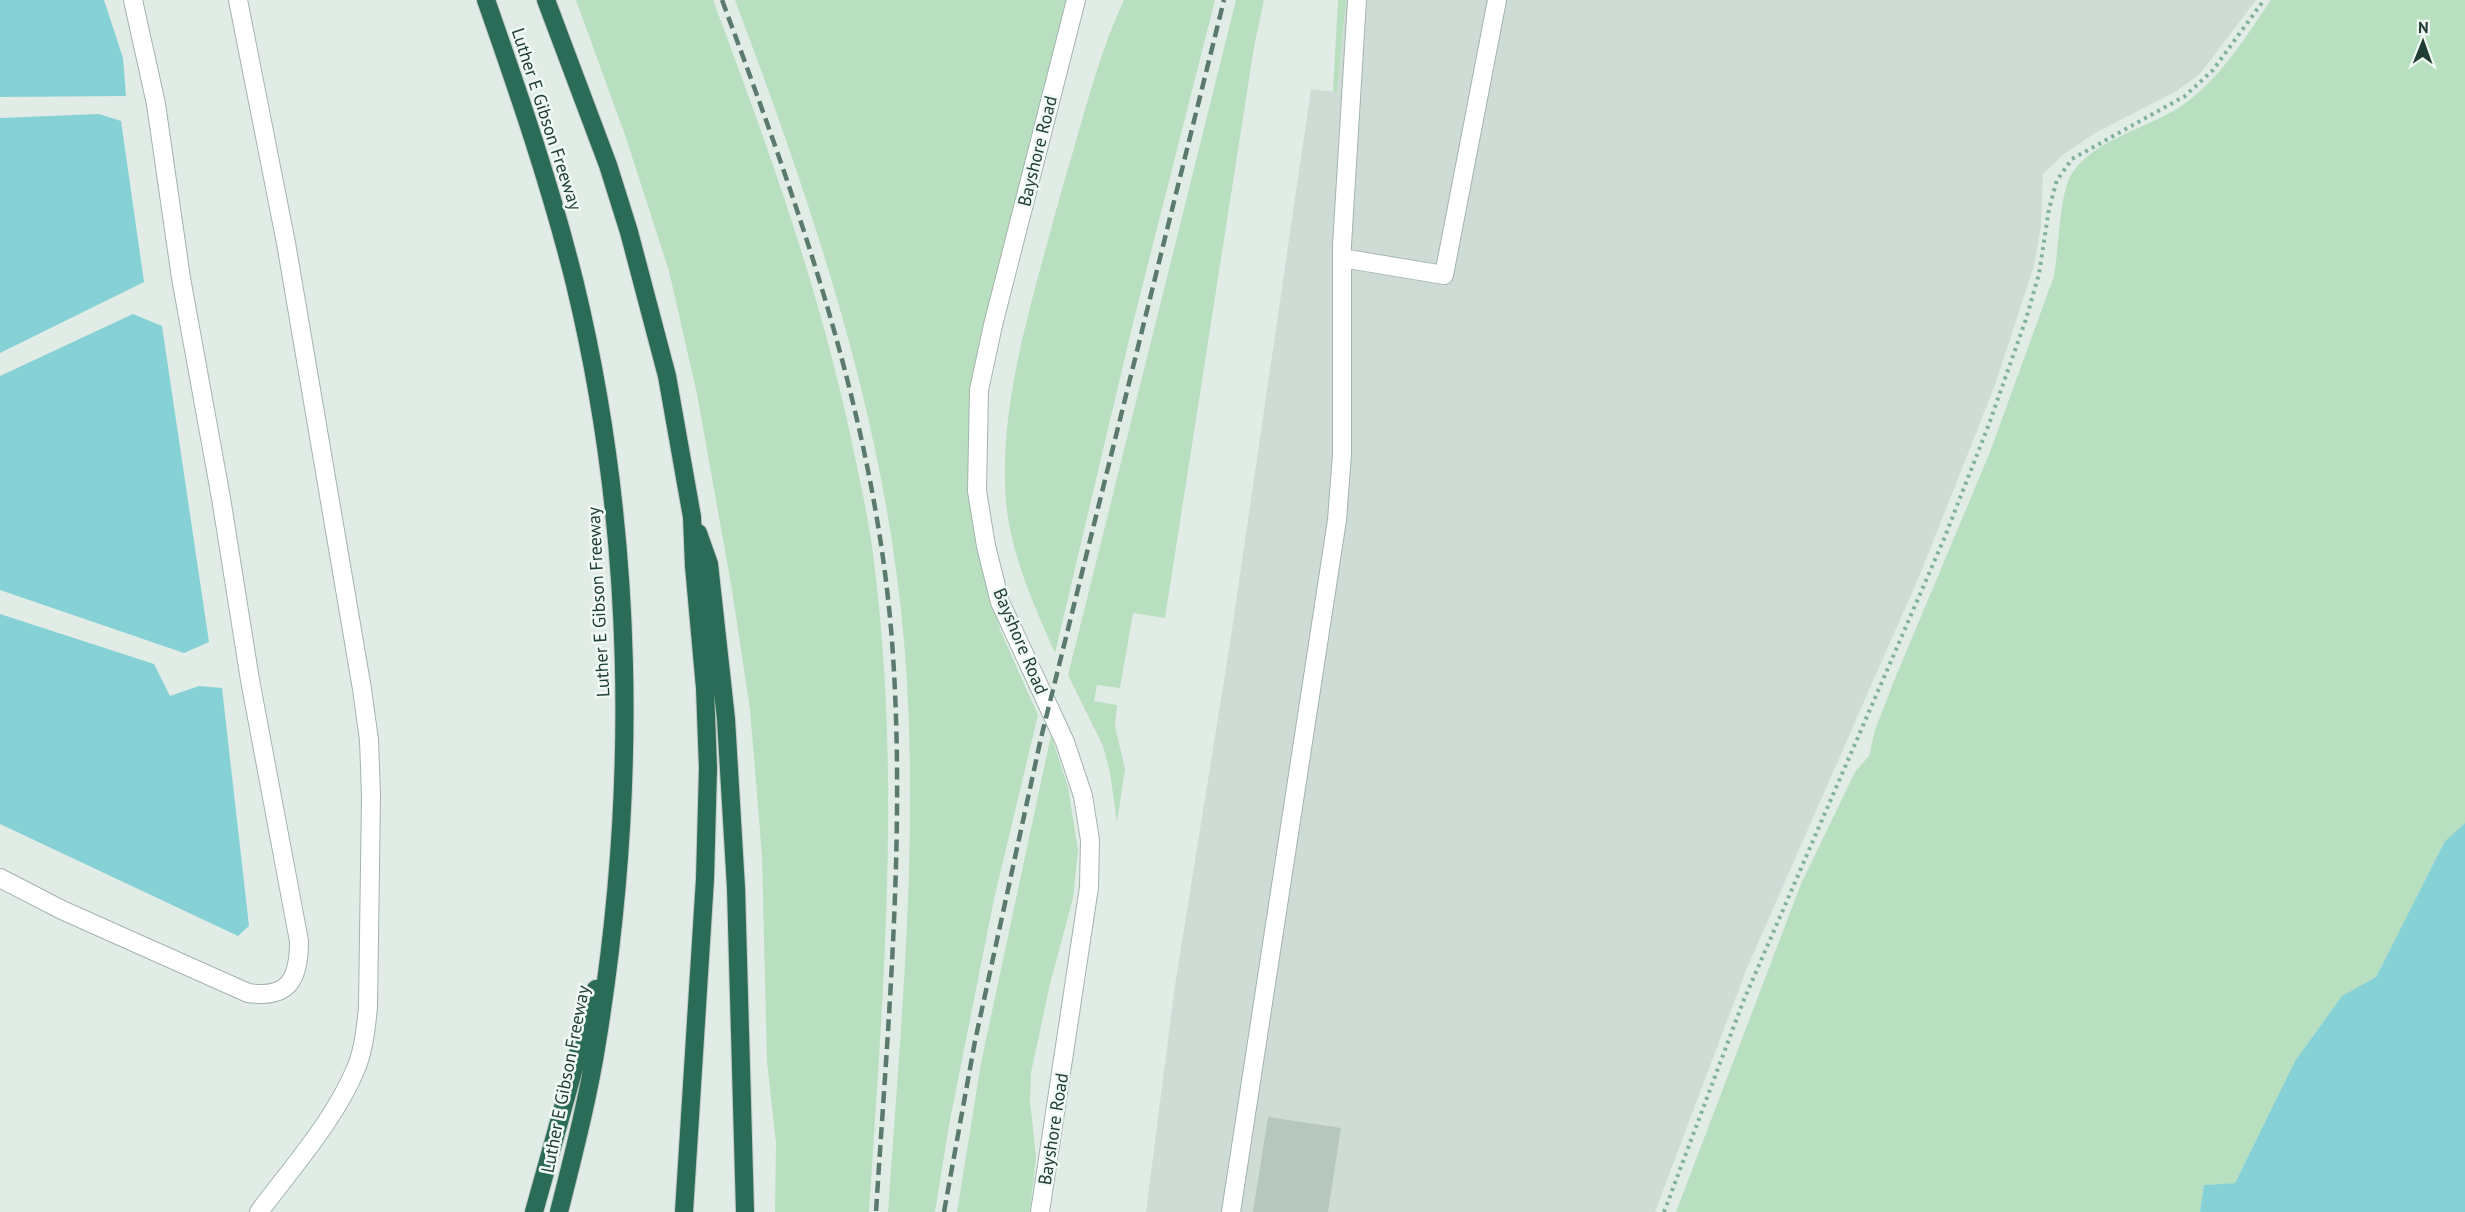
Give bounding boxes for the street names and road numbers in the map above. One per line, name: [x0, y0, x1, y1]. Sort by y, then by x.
street label: Luther E Gibson Freeway: [507, 25, 588, 214]
street label: Bayshore Road: [1012, 93, 1062, 209]
street label: Luther E Gibson Freeway: [582, 506, 614, 698]
street label: Bayshore Road: [988, 584, 1054, 698]
street label: Luther E Gibson Freeway: [536, 983, 595, 1175]
street label: Bayshore Road: [1033, 1071, 1073, 1187]

